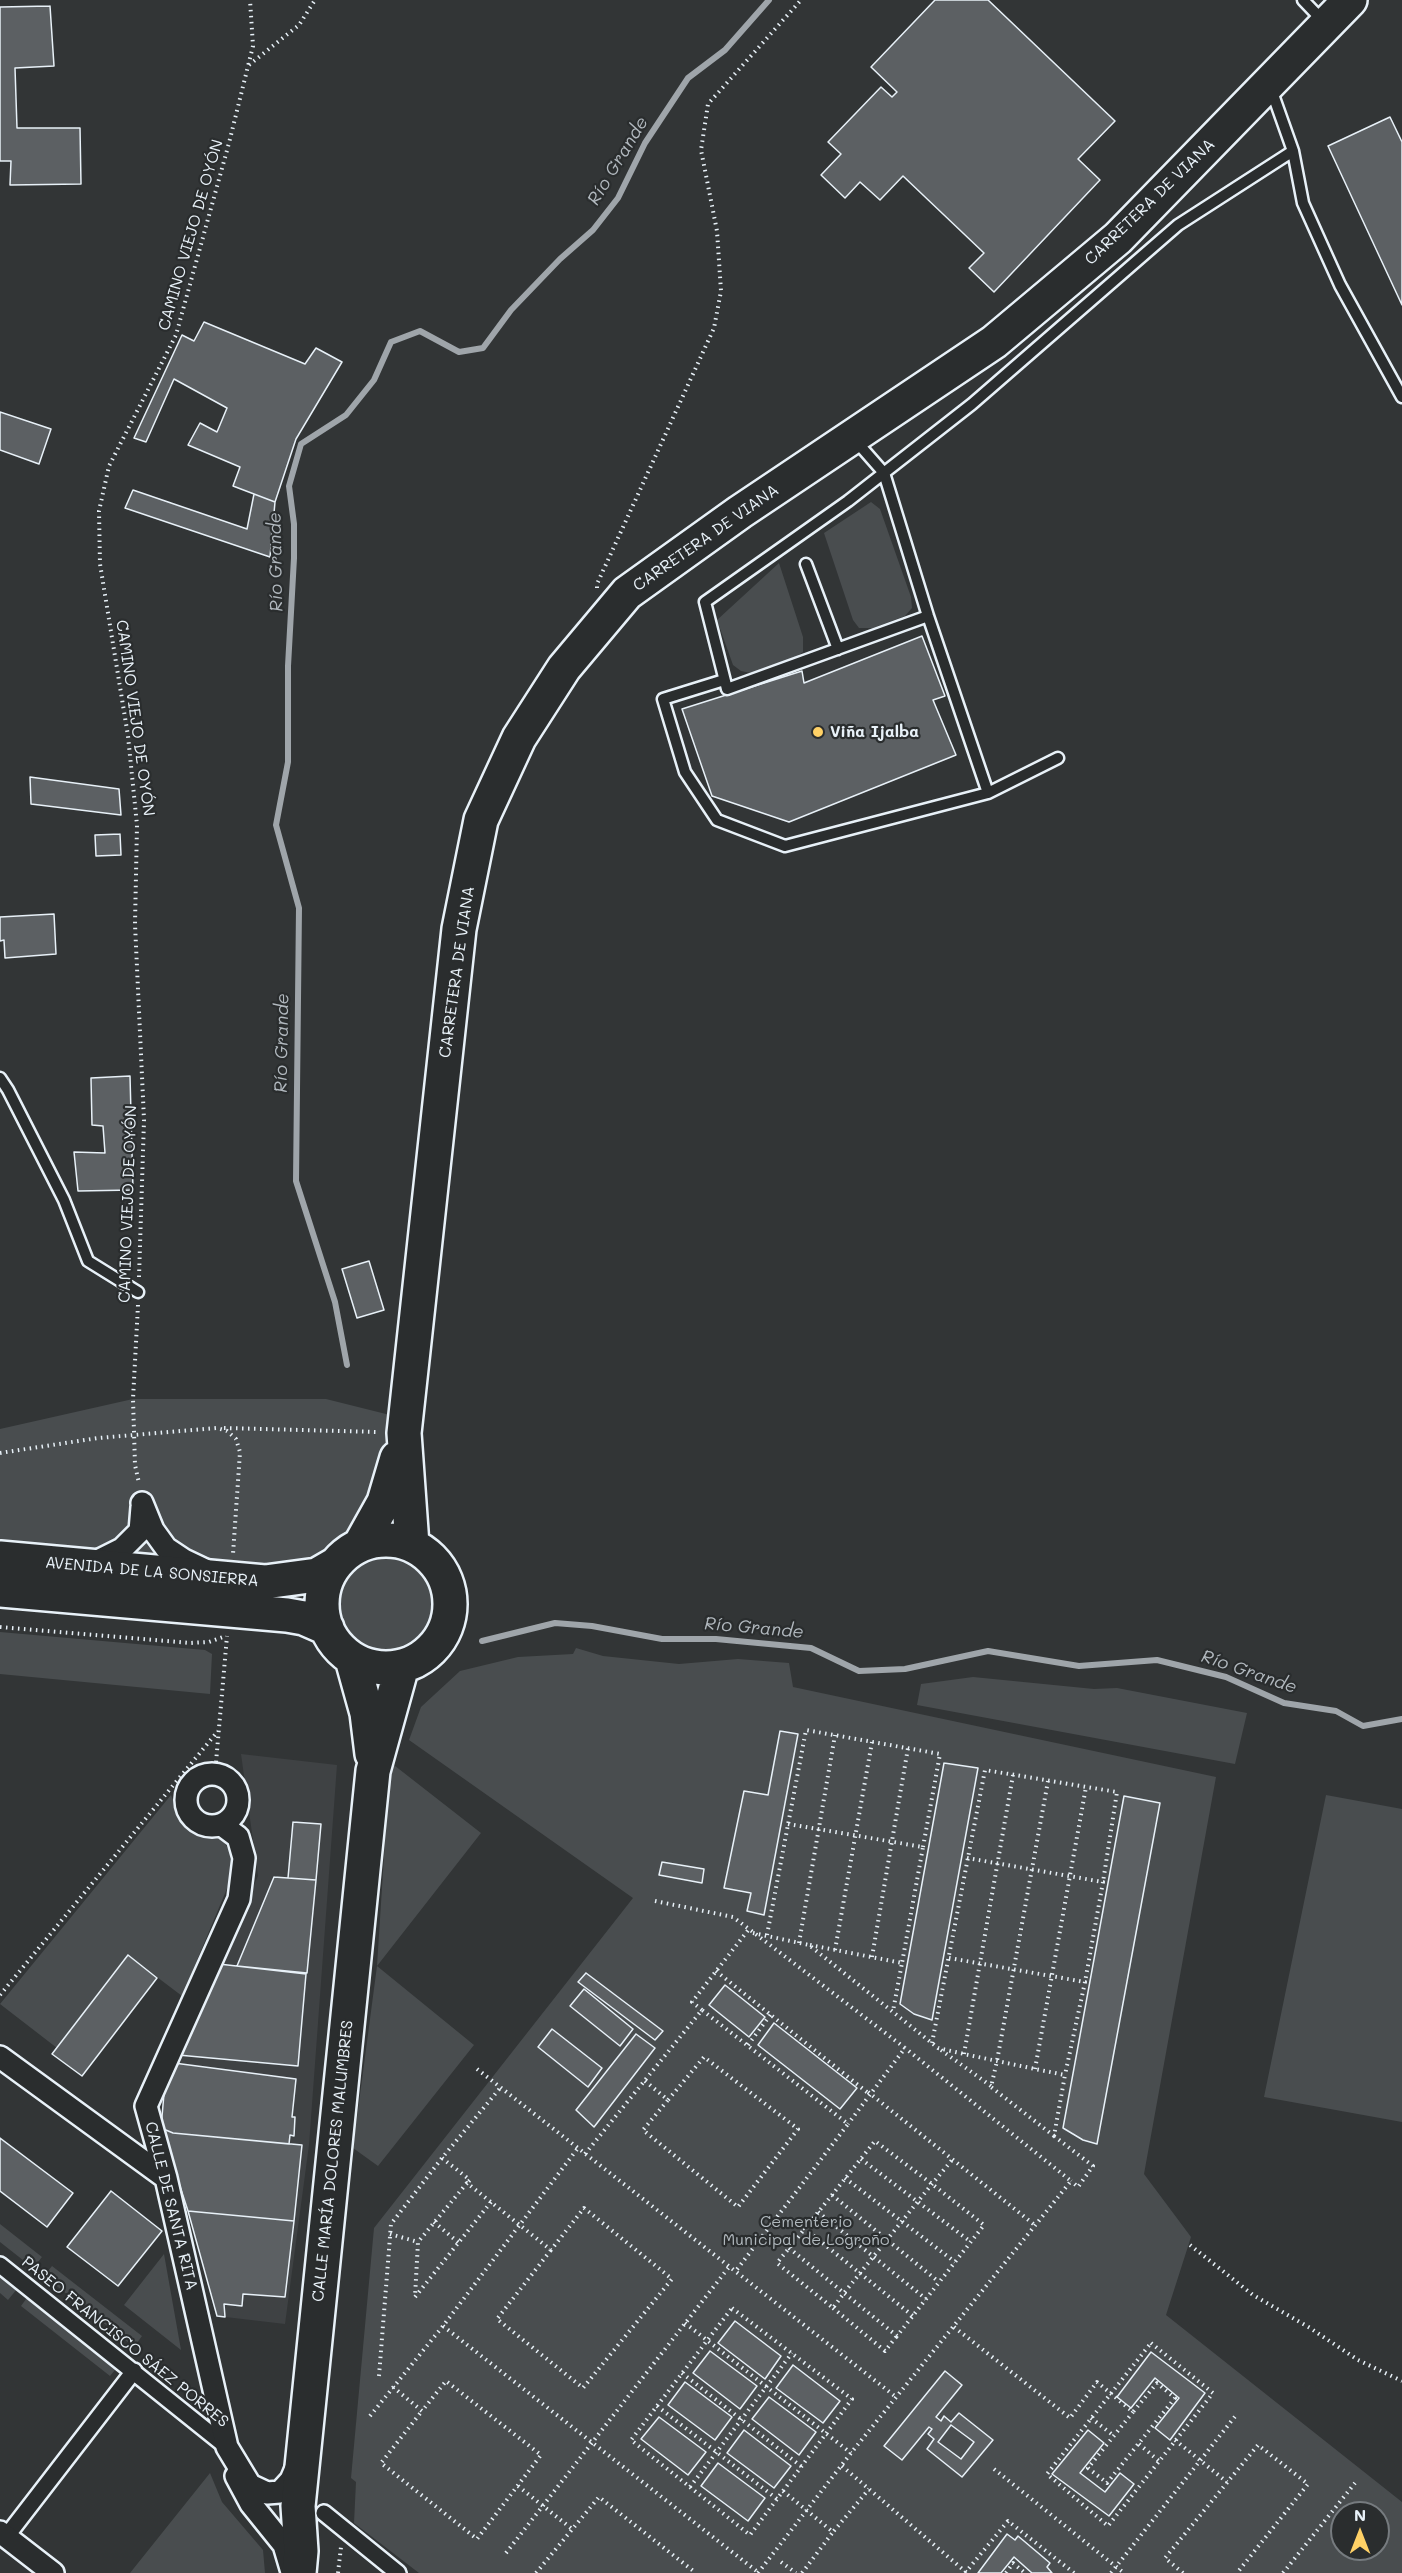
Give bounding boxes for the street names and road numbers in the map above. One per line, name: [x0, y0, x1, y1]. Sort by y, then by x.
street label: CARRETERA DE VIANA: [1081, 135, 1219, 269]
street label: CAMINO VIEJO DE OYÓN: [155, 137, 227, 333]
street label: CARRETERA DE VIANA: [630, 480, 782, 596]
street label: CAMINO VIEJO DE OYÓN: [112, 619, 158, 817]
street label: CARRETERA DE VIANA: [435, 885, 479, 1059]
street label: CAMINO VIEJO DE OYÓN: [115, 1105, 141, 1303]
street label: AVENIDA DE LA SONSIERRA: [44, 1553, 260, 1591]
street label: CALLE MARÍA DOLORES MALUMBRES: [309, 2019, 357, 2303]
street label: CALLE DE SANTA RITA: [141, 2120, 201, 2292]
street label: PASEO FRANCISCO SÁEZ PORRES: [18, 2253, 232, 2431]

